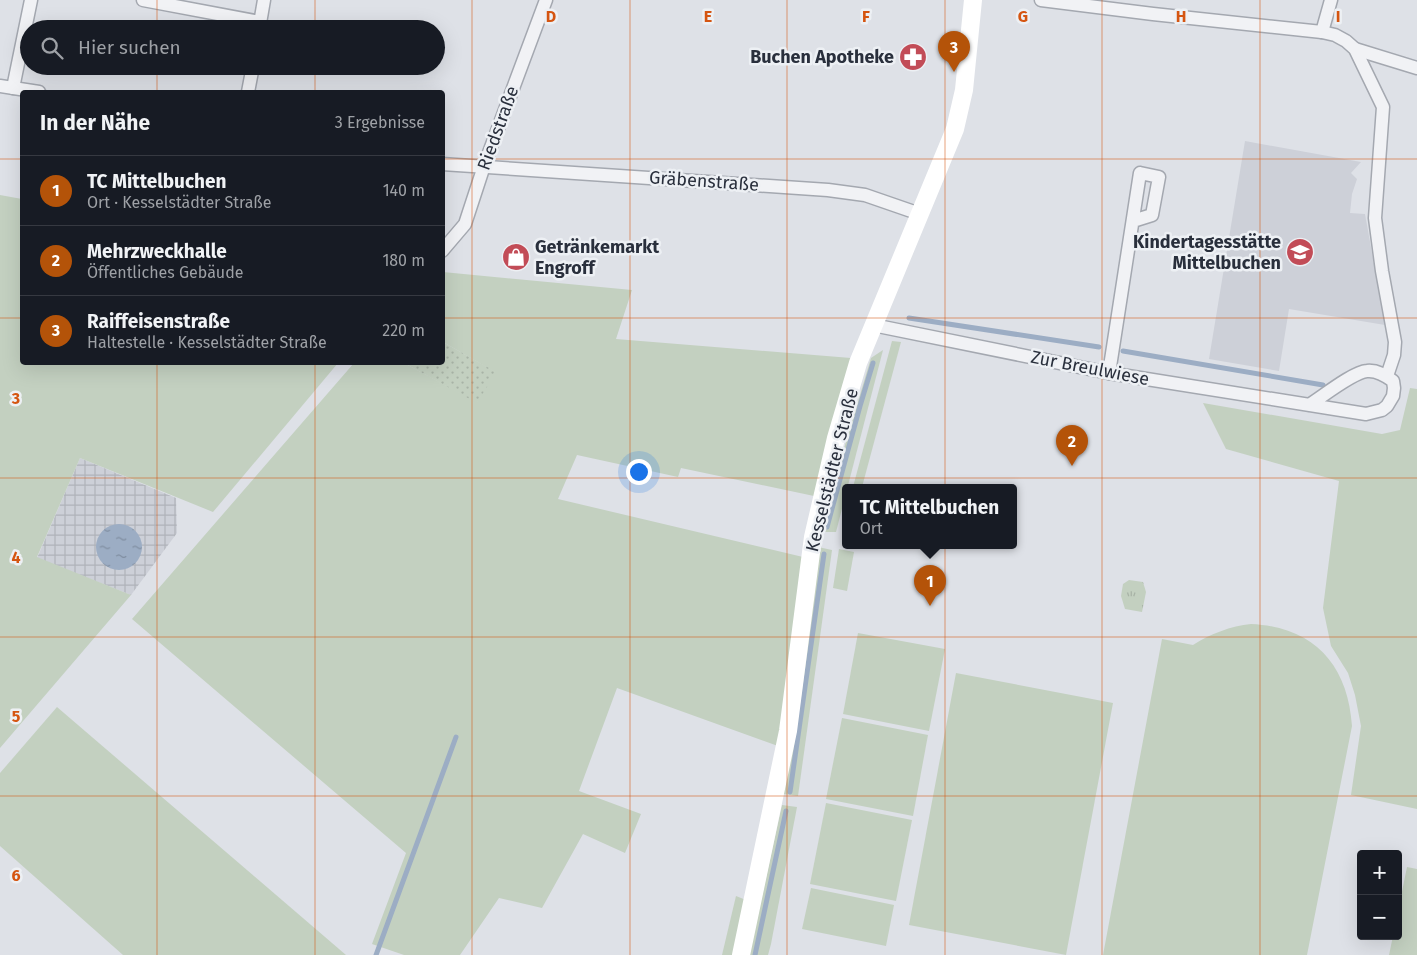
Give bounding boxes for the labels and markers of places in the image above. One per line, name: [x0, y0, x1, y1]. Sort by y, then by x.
pin: 3: [938, 31, 970, 72]
pharmacy icon: Buchen Apotheke: [898, 42, 928, 72]
place label: Buchen Apotheke: [750, 46, 894, 68]
place label: Kindertagesstätte Mittelbuchen: [1133, 231, 1281, 274]
place label: Getränkemarkt Engroff: [535, 236, 660, 279]
school or university icon: Kindertagesstätte Mittelbuchen: [1285, 237, 1315, 267]
shop icon: Getränkemarkt Engroff: [501, 242, 531, 272]
pin: 2: [1056, 425, 1088, 466]
pin: 1: [914, 565, 946, 606]

